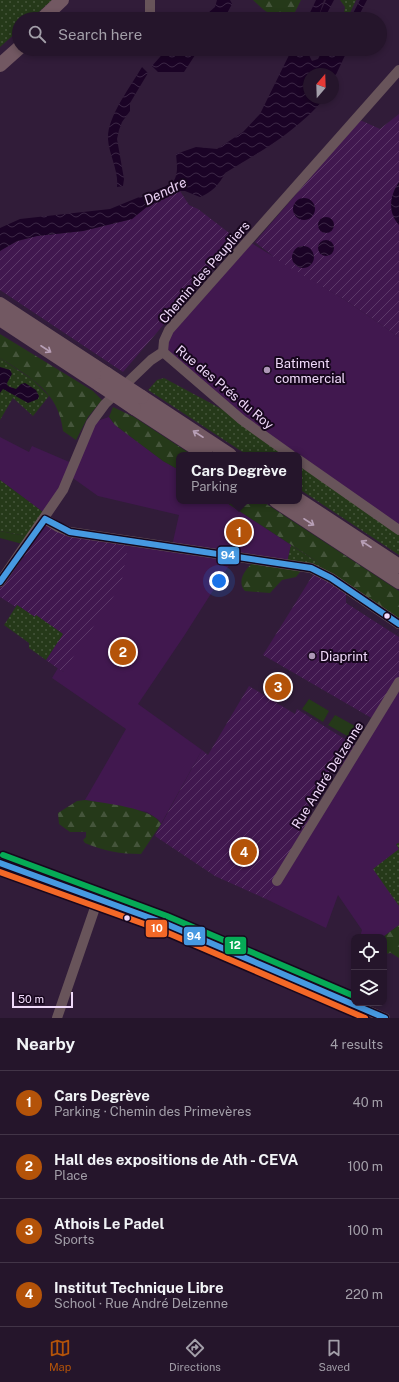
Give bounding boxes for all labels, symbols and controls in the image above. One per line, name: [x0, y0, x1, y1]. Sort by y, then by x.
search box: [12, 12, 387, 56]
icon: search: [26, 23, 48, 45]
text: Search here: [58, 26, 142, 43]
north arrow: [303, 68, 339, 104]
water label: Dendre: [141, 174, 189, 208]
street label: Chemin des Peupliers: [156, 218, 253, 327]
street label: Rue des Prés du Roy: [173, 342, 276, 433]
one-way arrow: [40, 345, 51, 353]
place label: Batiment commercial: [275, 356, 346, 386]
marker: Batiment commercial: [262, 365, 272, 375]
one-way arrow: [192, 429, 204, 437]
popup: [176, 452, 302, 504]
text: Cars Degrève: [191, 462, 287, 479]
text: Parking: [191, 479, 238, 494]
pin: 1: [226, 517, 252, 547]
one-way arrow: [303, 518, 314, 527]
one-way arrow: [361, 540, 372, 548]
line badge: 94: [217, 546, 240, 565]
text: 94: [221, 549, 235, 561]
your location: [209, 571, 229, 591]
unlabelled marker: [382, 611, 392, 621]
pin: 2: [110, 637, 136, 667]
place label: Diaprint: [320, 649, 368, 664]
marker: Diaprint: [307, 651, 317, 661]
pin: 3: [265, 672, 291, 702]
street label: Rue André Delzenne: [288, 719, 366, 831]
pin: 4: [231, 837, 257, 867]
unlabelled marker: [122, 913, 132, 923]
line badge: 10: [145, 919, 168, 938]
text: 10: [151, 922, 163, 934]
line badge: 94: [183, 926, 206, 946]
text: 94: [187, 930, 201, 942]
map controls: [351, 934, 387, 1006]
button: locate: [351, 934, 387, 970]
line badge: 12: [224, 936, 247, 955]
text: 12: [229, 939, 241, 951]
button: layers: [351, 970, 387, 1006]
scale bar: [12, 990, 73, 1009]
text: 50 m: [18, 993, 44, 1005]
text: Nearby: [16, 1034, 75, 1054]
text: 4 results: [330, 1037, 383, 1052]
text: Cars Degrève: [54, 1087, 150, 1104]
text: 1: [26, 1095, 32, 1110]
text: 40 m: [352, 1095, 383, 1110]
text: Parking · Chemin des Primevères: [54, 1104, 251, 1119]
text: Hall des expositions de Ath - CEVA: [54, 1151, 298, 1168]
text: 2: [25, 1159, 33, 1174]
text: 100 m: [347, 1159, 383, 1174]
text: Place: [54, 1168, 88, 1183]
text: Athois Le Padel: [54, 1215, 164, 1232]
text: 3: [25, 1223, 33, 1238]
text: 100 m: [347, 1223, 383, 1238]
text: Sports: [54, 1232, 94, 1247]
text: Institut Technique Libre: [54, 1279, 224, 1296]
text: 4: [25, 1287, 33, 1302]
text: 220 m: [345, 1287, 383, 1302]
text: School · Rue André Delzenne: [54, 1296, 228, 1311]
tab: Map: [49, 1337, 71, 1373]
tab: Directions: [169, 1337, 221, 1373]
tab: Saved: [319, 1337, 350, 1373]

